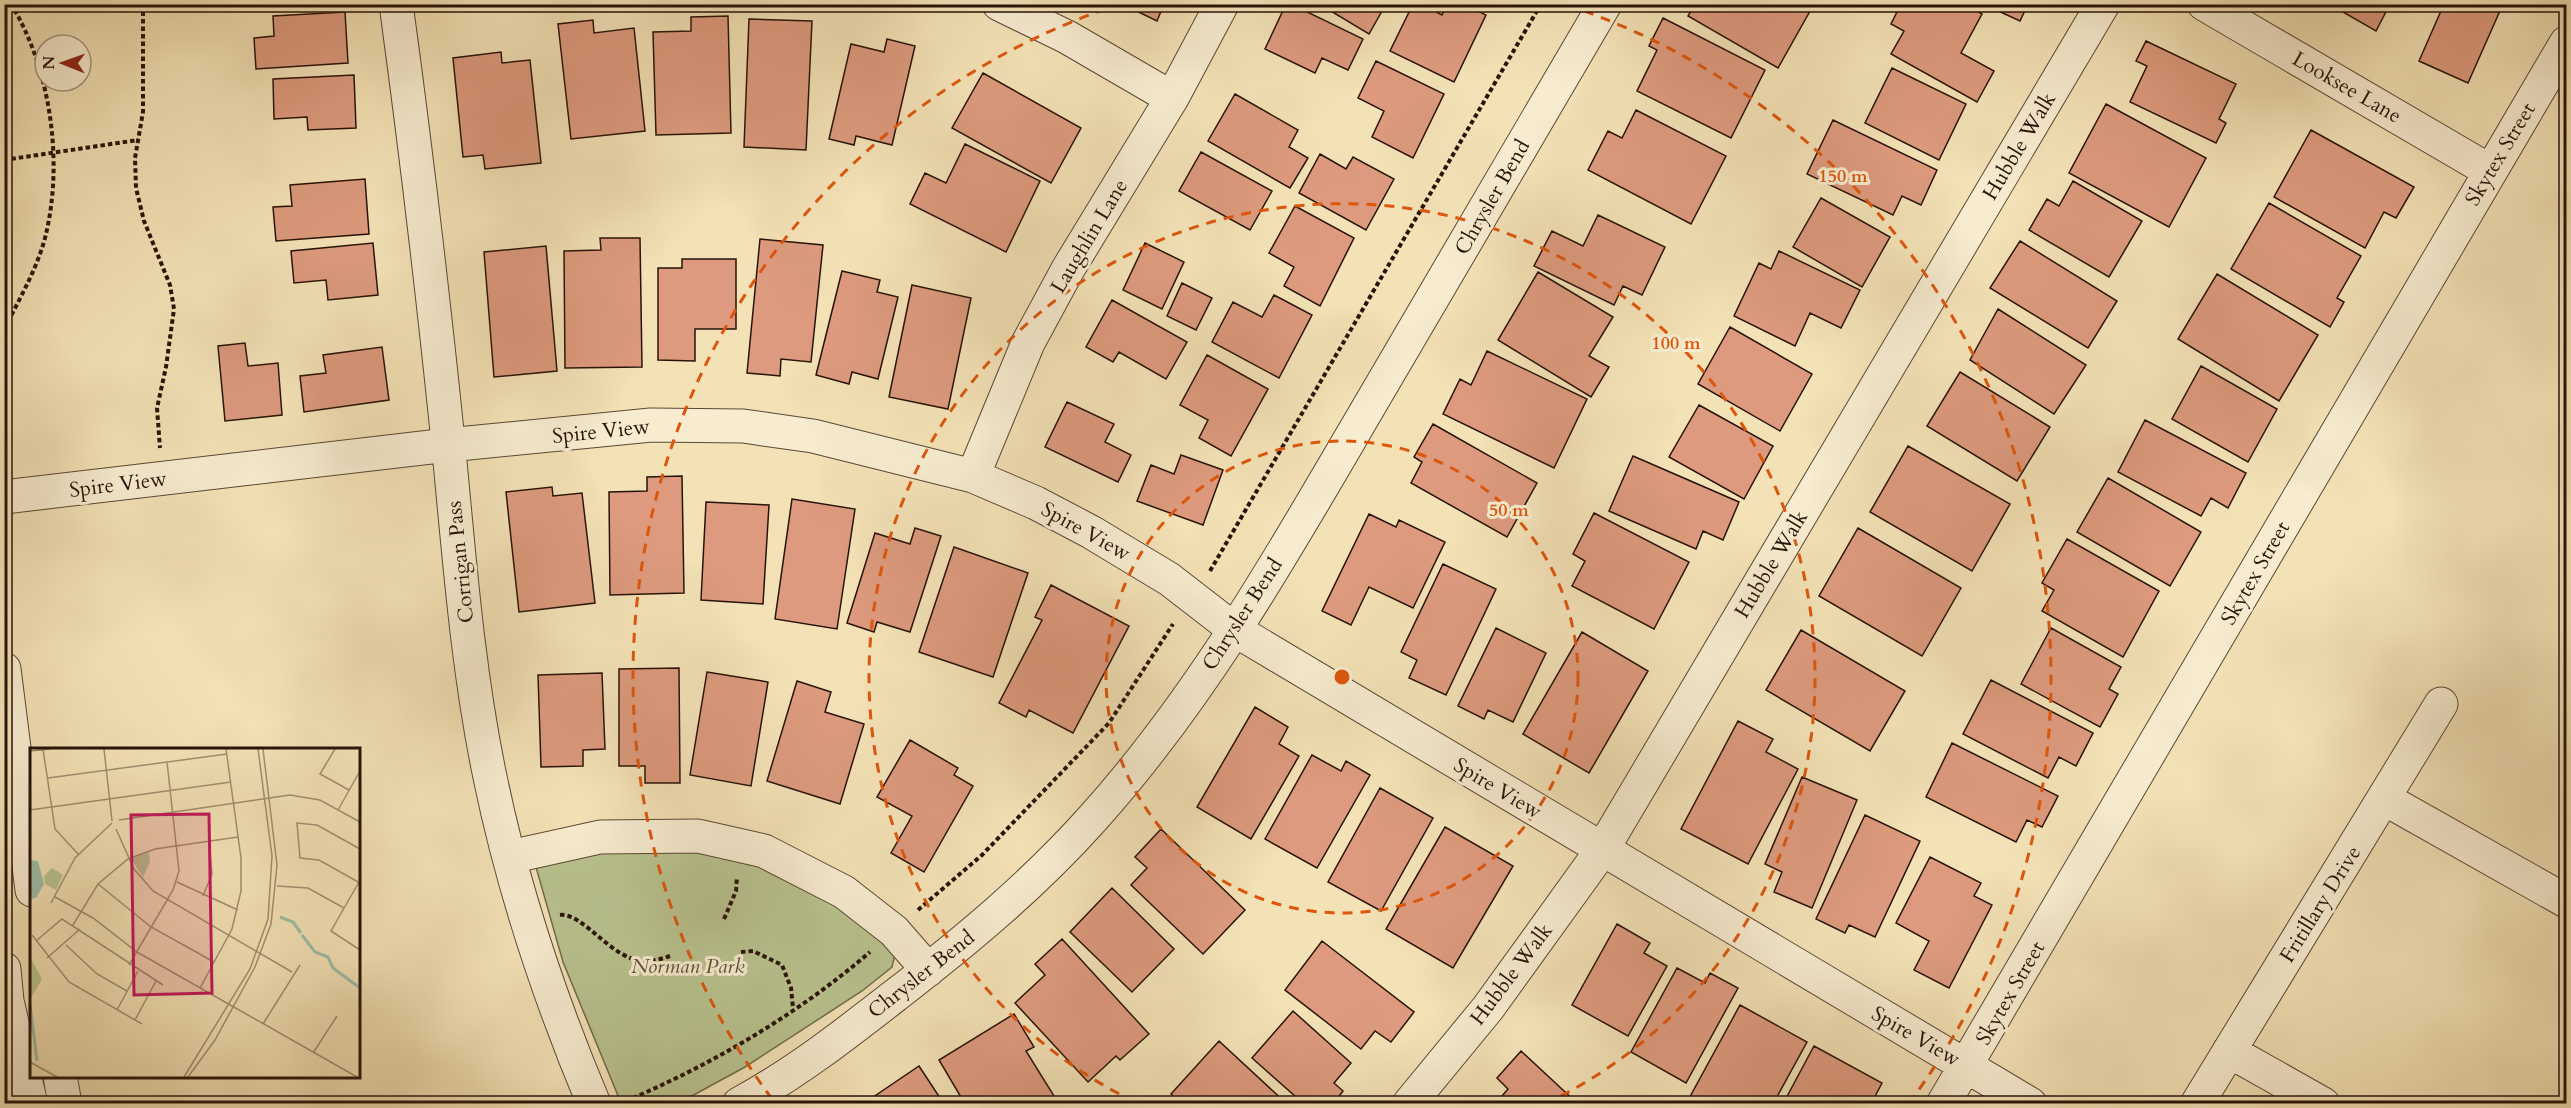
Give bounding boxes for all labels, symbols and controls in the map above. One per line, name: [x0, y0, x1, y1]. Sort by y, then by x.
north arrow: [33, 33, 93, 93]
street label: Looksee Lane: [2287, 44, 2407, 130]
text: N: [38, 56, 60, 70]
street label: Hubble Walk: [1976, 86, 2063, 206]
street label: Skytex Street: [2458, 97, 2543, 211]
street label: Chrysler Bend: [1448, 134, 1537, 260]
text: 150 m: [1818, 164, 1868, 189]
street label: Laughlin Lane: [1044, 174, 1135, 299]
text: 100 m: [1651, 331, 1701, 356]
street label: Spire View: [551, 412, 652, 451]
street label: Spire View: [68, 464, 169, 505]
street label: Spire View: [1036, 495, 1136, 568]
text: 50 m: [1489, 498, 1529, 523]
street label: Corrigan Pass: [440, 499, 481, 624]
street label: Hubble Walk: [1728, 504, 1815, 624]
street label: Skytex Street: [2214, 516, 2297, 631]
street label: Chrysler Bend: [1195, 553, 1290, 676]
centre of rings: [1332, 667, 1352, 687]
inset map: [30, 748, 360, 1078]
street label: Spire View: [1448, 751, 1547, 826]
street label: Fritillary Drive: [2273, 840, 2368, 968]
street label: Hubble Walk: [1463, 917, 1560, 1031]
street label: Chrysler Bend: [862, 923, 981, 1025]
street label: Skytex Street: [1969, 936, 2052, 1051]
park label: Norman Park: [631, 952, 745, 981]
street label: Spire View: [1866, 999, 1966, 1074]

